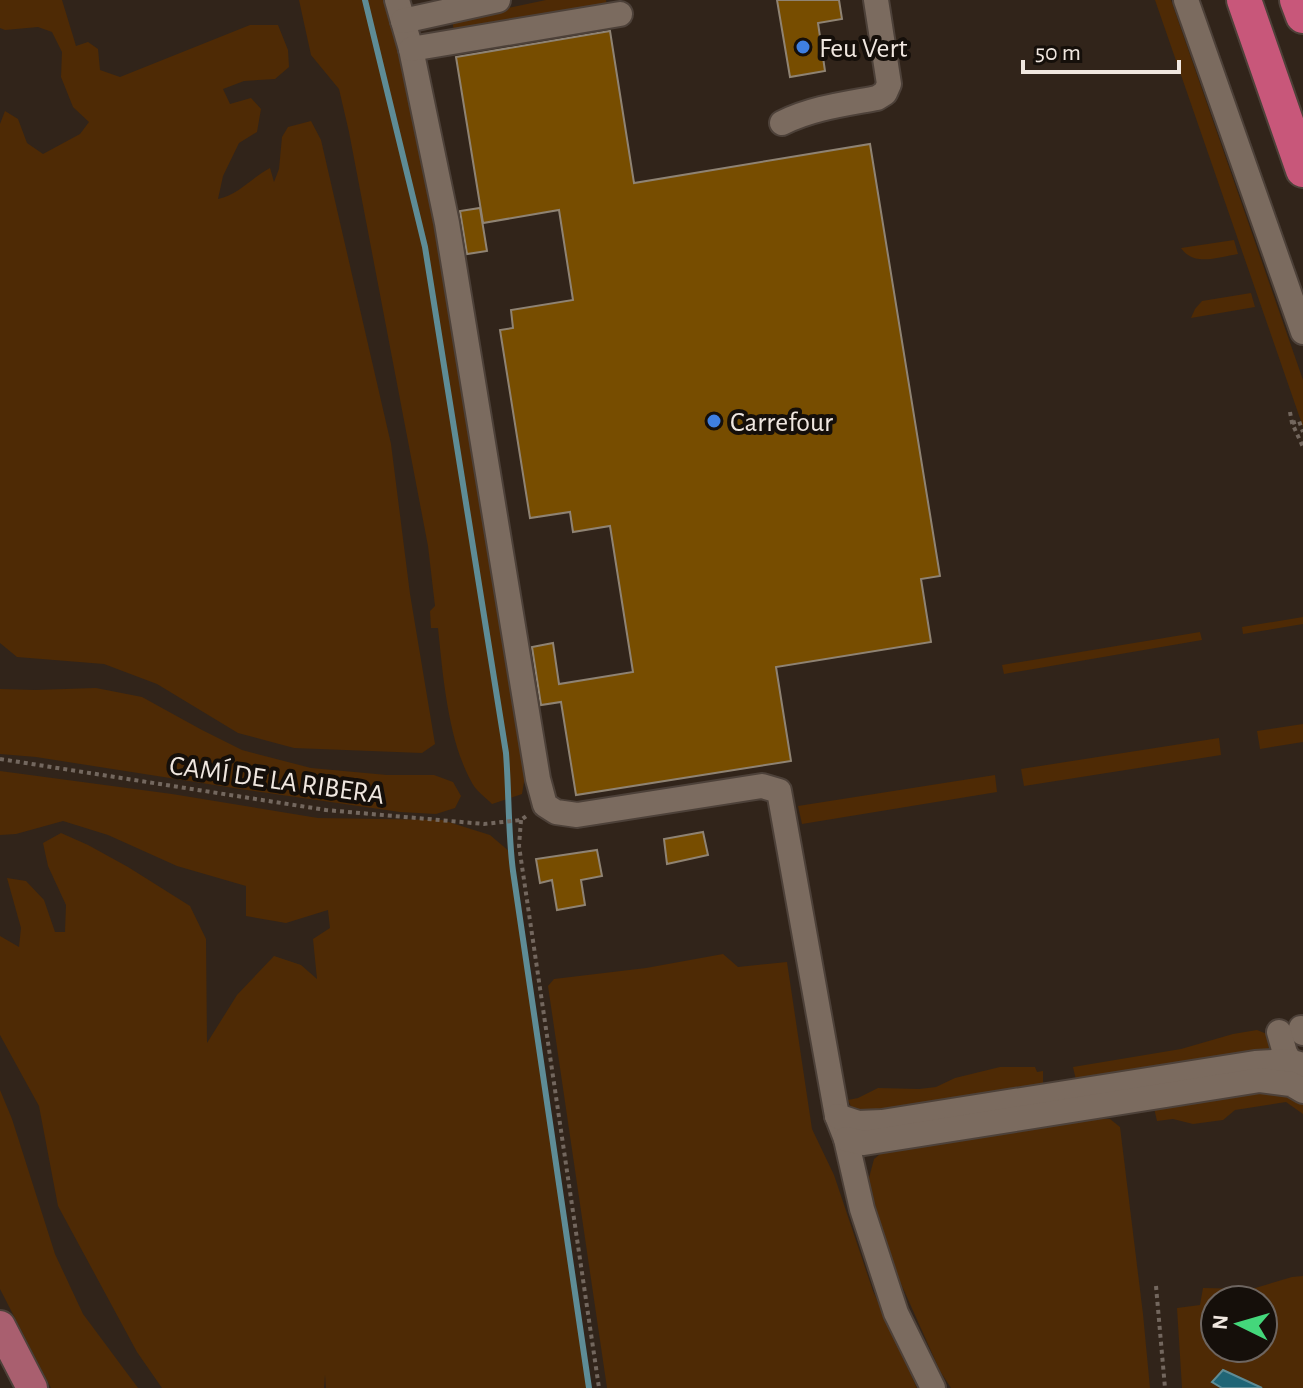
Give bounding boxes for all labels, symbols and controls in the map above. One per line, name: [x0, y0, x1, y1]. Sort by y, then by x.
scale bar: [1023, 24, 1179, 74]
place label: Feu Vert: [819, 35, 907, 63]
marker: Feu Vert: [794, 38, 812, 56]
text: 50 m: [1035, 41, 1081, 65]
place label: Carrefour: [730, 409, 833, 437]
marker: Carrefour: [705, 412, 723, 430]
street label: CAMÍ DE LA RIBERA: [167, 749, 386, 810]
north arrow: [1199, 1284, 1279, 1364]
text: N: [1208, 1314, 1232, 1331]

